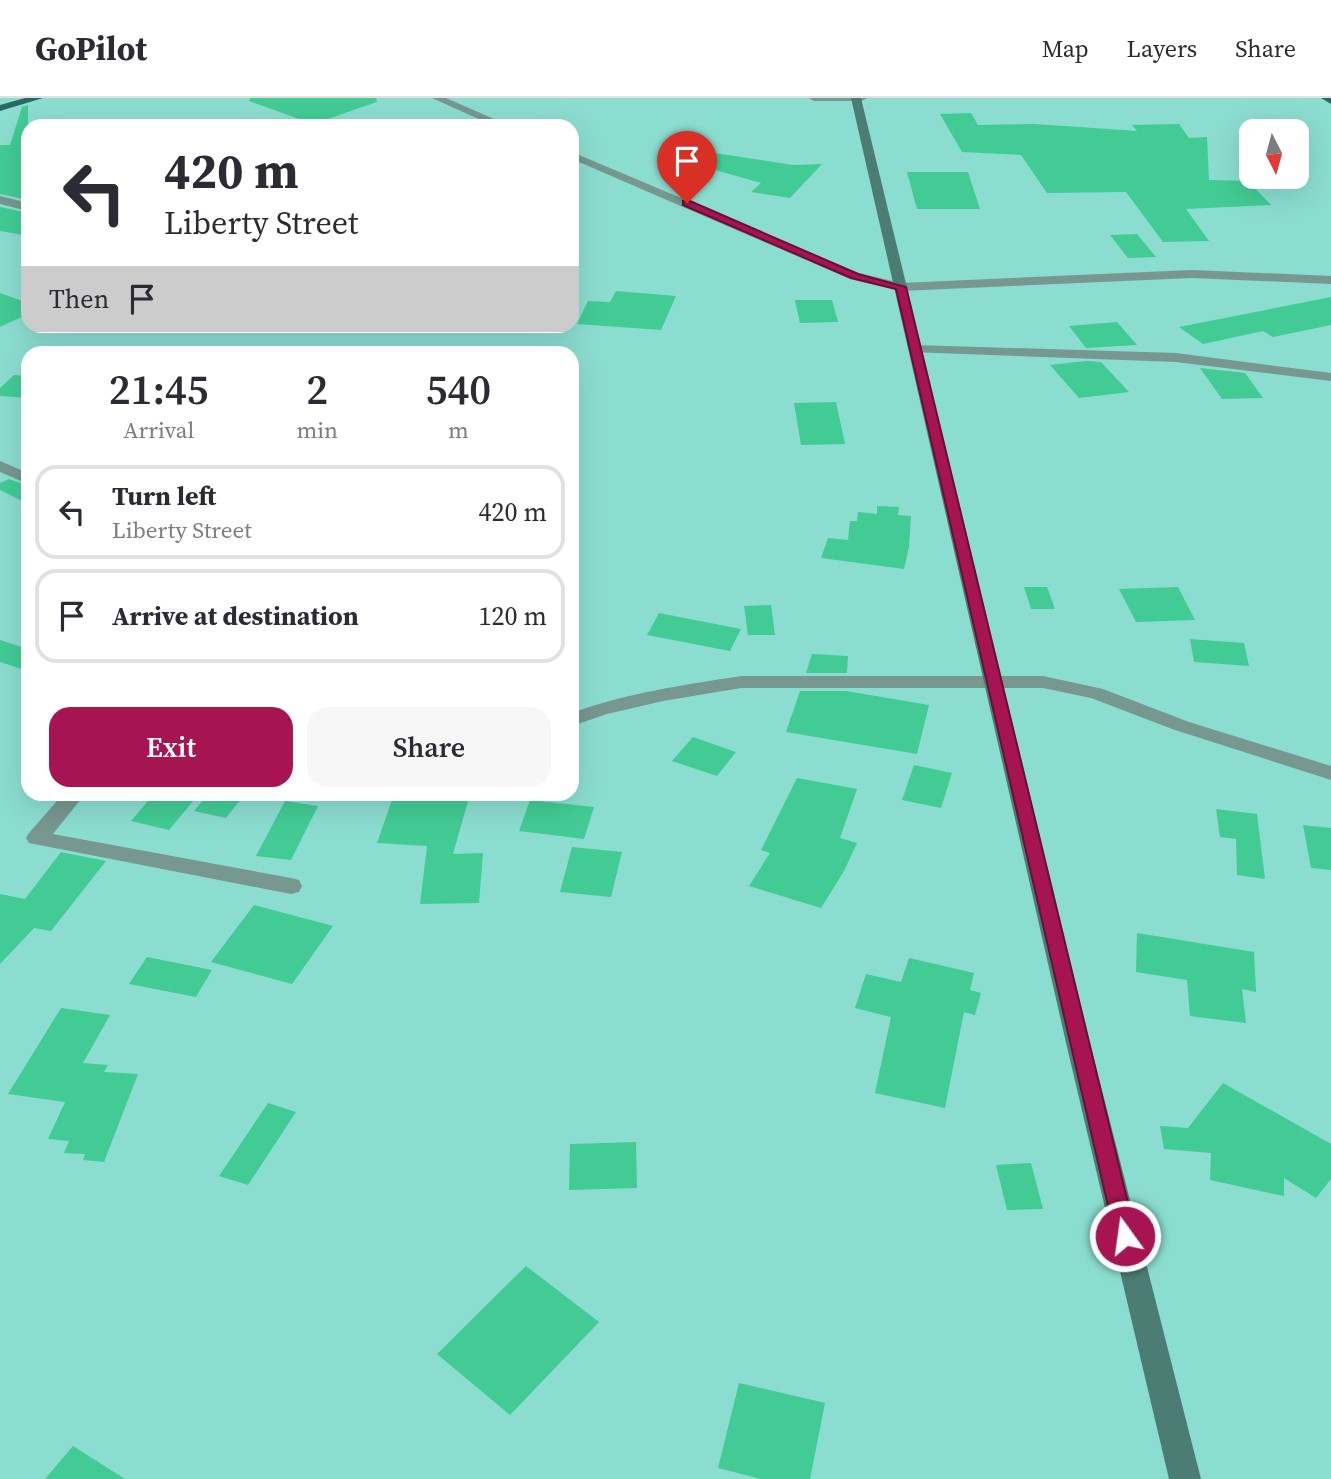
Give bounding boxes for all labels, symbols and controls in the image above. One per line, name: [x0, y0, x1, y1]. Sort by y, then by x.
text: GoPilot: [35, 26, 147, 71]
text: Map: [1042, 32, 1089, 65]
text: Layers: [1127, 32, 1197, 65]
text: Share: [1235, 32, 1296, 65]
north arrow: [1239, 119, 1309, 189]
map controls: [1239, 119, 1309, 189]
pin: [657, 131, 717, 203]
text: 420 m: [164, 137, 299, 204]
icon: arrive: [668, 142, 706, 180]
icon: left: [49, 147, 140, 238]
text: Liberty Street: [164, 201, 359, 245]
icon: arrive: [123, 280, 161, 318]
text: Then: [49, 281, 109, 317]
text: 21:45: [109, 360, 209, 418]
text: 2: [306, 360, 328, 418]
text: 540: [426, 360, 491, 418]
text: Arrival: [123, 414, 194, 446]
text: min: [296, 414, 338, 446]
text: m: [448, 414, 469, 446]
text: Turn left: [112, 478, 216, 514]
icon: left: [53, 493, 91, 531]
text: 420 m: [479, 494, 547, 530]
text: Liberty Street: [112, 514, 252, 546]
icon: arrive: [53, 597, 91, 635]
text: Arrive at destination: [112, 598, 359, 634]
text: 120 m: [479, 598, 547, 634]
button: Exit: [49, 707, 293, 787]
button: Share: [307, 707, 551, 787]
position arrow: [1088, 1199, 1162, 1273]

